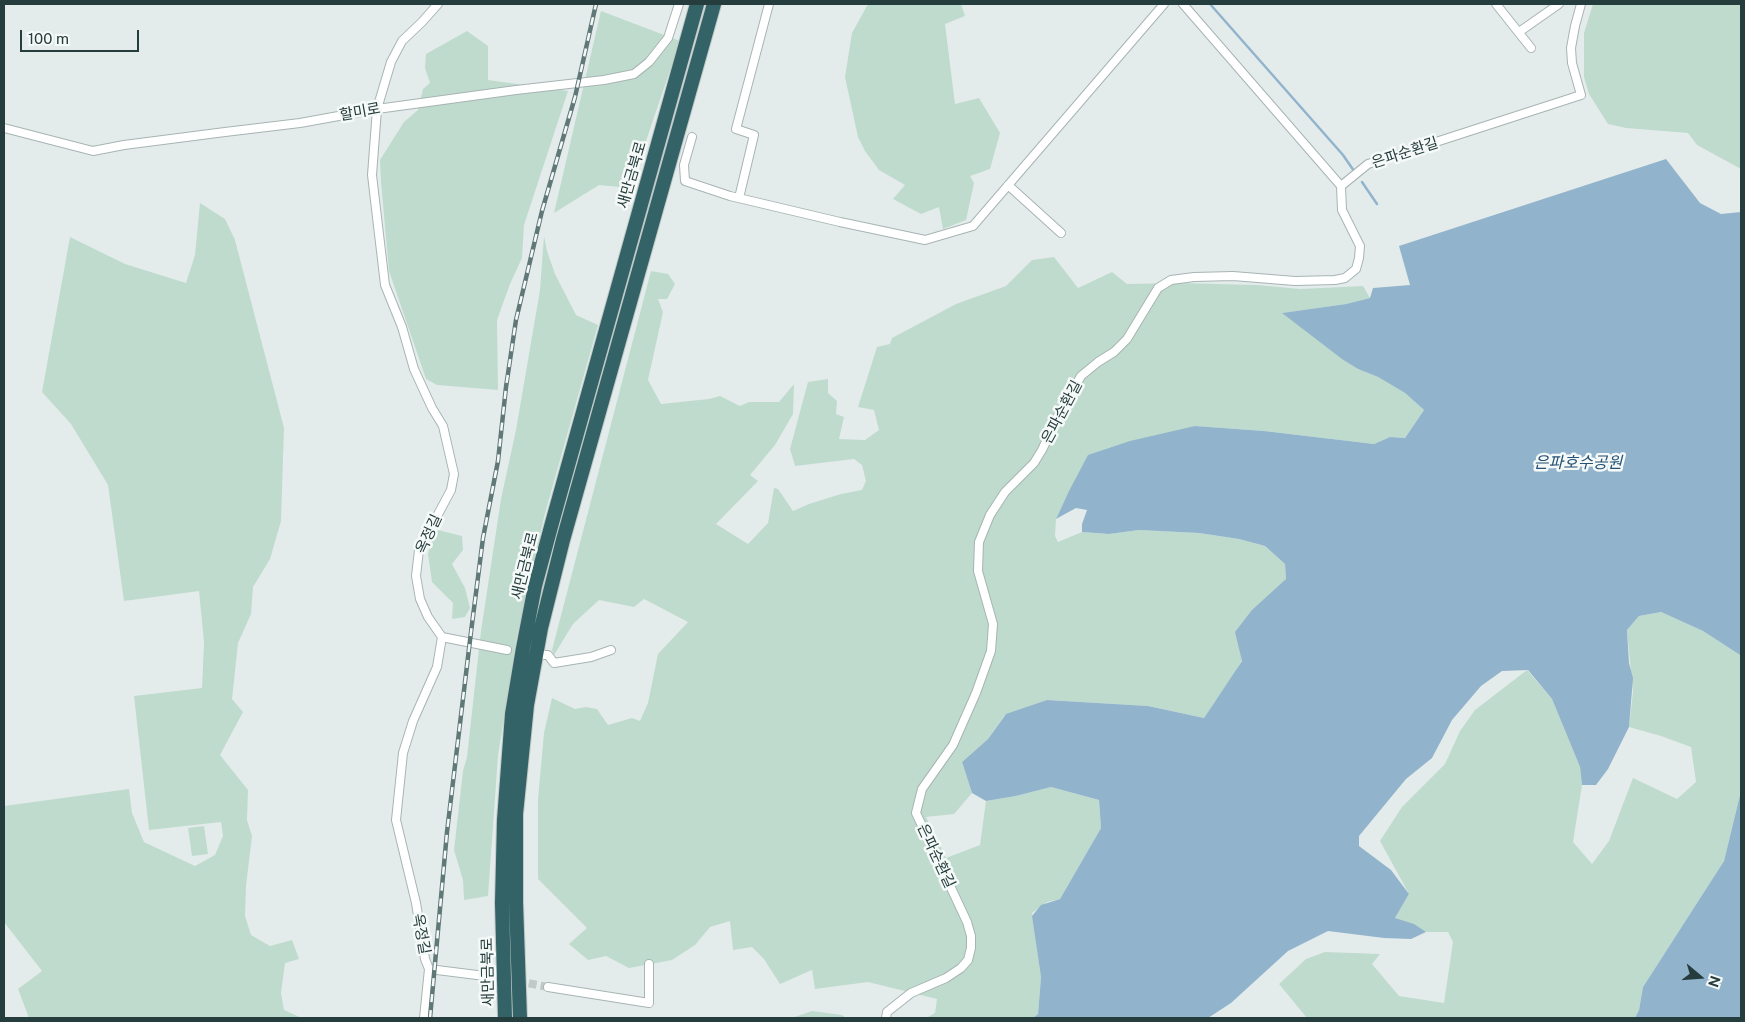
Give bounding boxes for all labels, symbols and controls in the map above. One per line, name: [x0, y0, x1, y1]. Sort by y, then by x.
scale bar: [22, 20, 141, 52]
text: 100 m: [28, 30, 69, 47]
street label: 할미로: [338, 100, 382, 124]
street label: 은파순환길: [1369, 134, 1441, 172]
street label: 새만금북로: [614, 139, 650, 211]
street label: 은파순환길: [1038, 377, 1086, 447]
water label: 은파호수공원: [1534, 453, 1622, 473]
street label: 옥정길: [412, 511, 446, 557]
street label: 새만금북로: [508, 530, 542, 602]
street label: 은파순환길: [913, 821, 959, 891]
street label: 옥정길: [409, 912, 433, 956]
street label: 새만금북로: [478, 937, 498, 1007]
north arrow: [1675, 952, 1725, 1002]
text: N: [1705, 974, 1724, 989]

